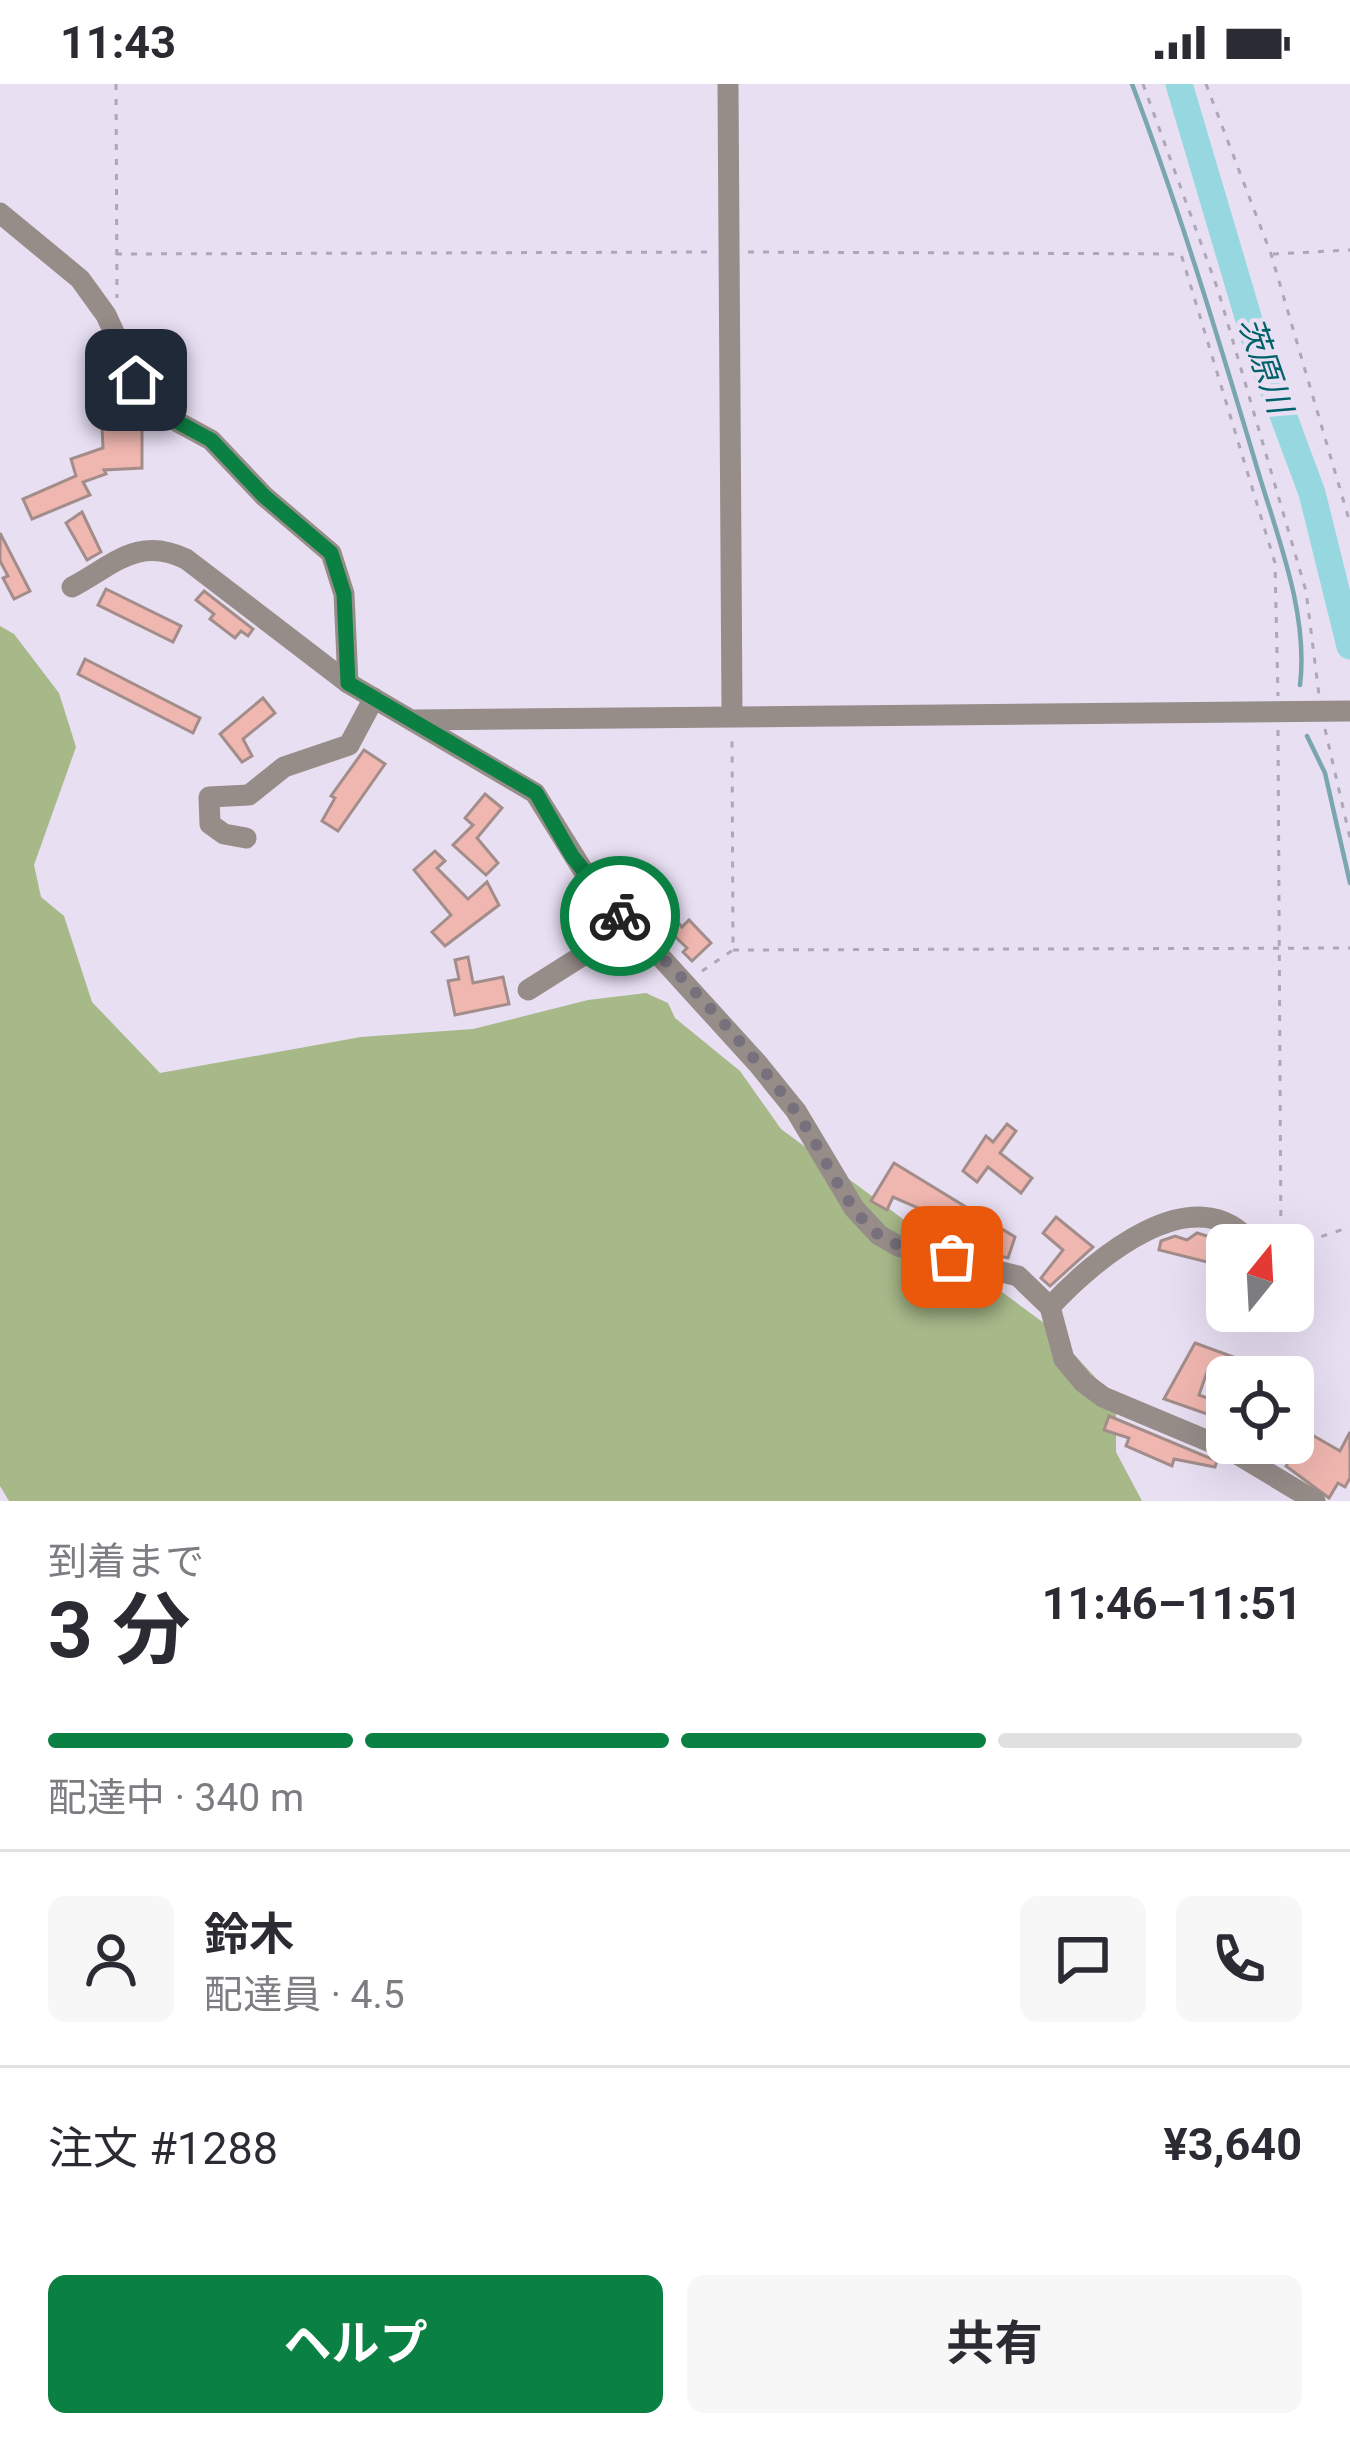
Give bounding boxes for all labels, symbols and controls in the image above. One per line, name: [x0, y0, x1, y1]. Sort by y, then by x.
text: 11:43: [60, 16, 176, 69]
water label: 茨原川: [1231, 312, 1301, 421]
pin: [85, 329, 187, 431]
icon: home: [103, 347, 169, 413]
courier: [560, 856, 680, 976]
icon: bike: [587, 883, 653, 949]
pin: [901, 1206, 1003, 1308]
icon: bag: [919, 1224, 985, 1290]
north arrow: [1206, 1224, 1314, 1332]
map controls: [1206, 1224, 1314, 1464]
button: locate: [1206, 1356, 1314, 1464]
text: 到着まで: [48, 1539, 204, 1585]
text: 11:46–11:51: [1042, 1577, 1302, 1630]
text: 3 分: [48, 1585, 190, 1676]
text: 配達中 · 340 m: [48, 1775, 304, 1821]
button: person: [48, 1896, 174, 2022]
button: chat: [1020, 1896, 1146, 2022]
button: phone: [1176, 1896, 1302, 2022]
text: 鈴木: [204, 1908, 294, 1961]
text: 配達員 · 4.5: [204, 1972, 405, 2018]
text: ¥3,640: [1164, 2118, 1302, 2171]
text: 注文 #1288: [48, 2122, 278, 2175]
button: ヘルプ: [48, 2275, 663, 2413]
button: 共有: [687, 2275, 1302, 2413]

